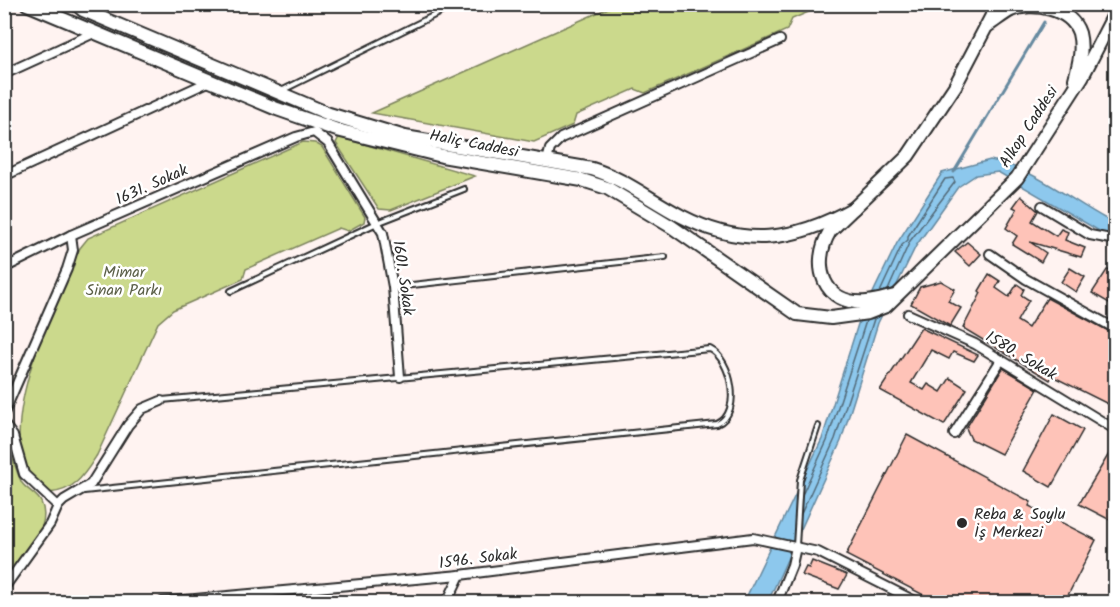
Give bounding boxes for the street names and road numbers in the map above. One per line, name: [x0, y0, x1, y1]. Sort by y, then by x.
street label: Alkop Caddesi: [993, 80, 1066, 173]
street label: Haliç Caddesi: [427, 123, 522, 165]
street label: 1631. Sokak: [112, 158, 192, 212]
street label: 1601. Sokak: [385, 239, 421, 318]
street label: 1580. Sokak: [980, 325, 1062, 387]
street label: 1596. Sokak: [437, 542, 519, 576]

